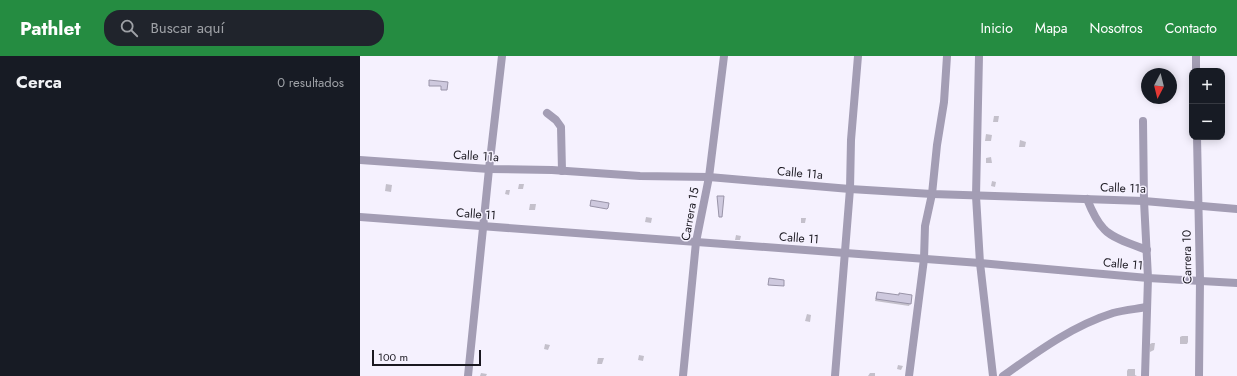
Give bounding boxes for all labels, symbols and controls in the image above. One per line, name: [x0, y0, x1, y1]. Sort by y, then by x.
search box: [104, 10, 384, 46]
text: Pathlet: [20, 15, 80, 42]
icon: search: [118, 17, 140, 39]
text: Buscar aquí: [150, 17, 224, 39]
text: Inicio: [980, 18, 1013, 38]
text: Mapa: [1035, 18, 1068, 38]
text: Nosotros: [1090, 18, 1143, 38]
text: Contacto: [1165, 18, 1217, 38]
north arrow: [1141, 68, 1177, 104]
map controls: [1189, 68, 1225, 140]
button: +: [1189, 68, 1225, 104]
text: Cerca: [16, 70, 62, 94]
text: 0 resultados: [277, 73, 344, 92]
button: −: [1189, 104, 1225, 140]
street label: Calle 11a: [453, 146, 500, 166]
street label: Calle 11a: [776, 162, 824, 184]
street label: Calle 11a: [1100, 178, 1146, 198]
street label: Carrera 15: [676, 186, 704, 242]
street label: Calle 11: [455, 204, 497, 224]
street label: Calle 11: [778, 228, 820, 248]
street label: Carrera 10: [1178, 230, 1196, 284]
street label: Calle 11: [1102, 253, 1144, 275]
scale bar: [372, 348, 481, 367]
text: 100 m: [378, 349, 408, 365]

